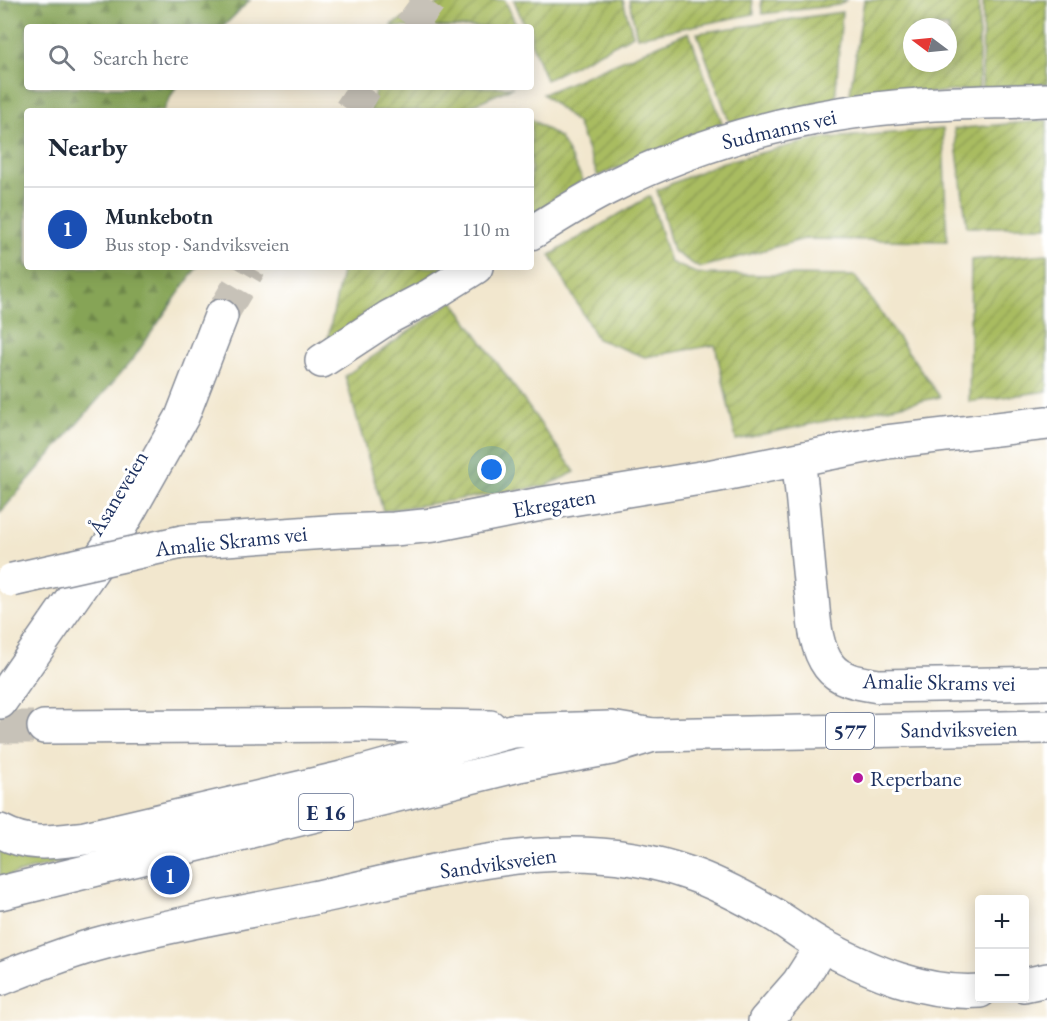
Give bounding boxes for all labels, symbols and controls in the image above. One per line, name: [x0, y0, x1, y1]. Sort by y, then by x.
north arrow: [903, 18, 957, 72]
search box: [24, 24, 534, 90]
icon: search: [45, 41, 78, 74]
text: Search here: [93, 43, 188, 72]
street label: Sudmanns vei: [719, 102, 839, 156]
text: Nearby: [48, 130, 128, 164]
text: Munkebotn: [105, 202, 213, 231]
text: 1: [62, 216, 73, 242]
text: 110 m: [462, 216, 510, 242]
text: Bus stop · Sandviksveien: [105, 231, 290, 257]
street label: Åsaneveien: [81, 445, 155, 542]
your location: [477, 455, 506, 484]
street label: Ekregaten: [510, 481, 598, 525]
street label: Amalie Skrams vei: [152, 519, 309, 564]
street label: Amalie Skrams vei: [861, 666, 1016, 698]
road number: 577: [826, 713, 874, 749]
street label: Sandviksveien: [900, 713, 1018, 745]
place label: Reperbane: [870, 764, 962, 793]
marker: Reperbane: [851, 771, 865, 785]
road number: E 16: [299, 794, 353, 830]
street label: Sandviksveien: [438, 840, 559, 886]
pin: 1: [150, 852, 190, 898]
map controls: [975, 895, 1029, 1003]
button: +: [975, 895, 1029, 949]
button: −: [975, 949, 1029, 1003]

